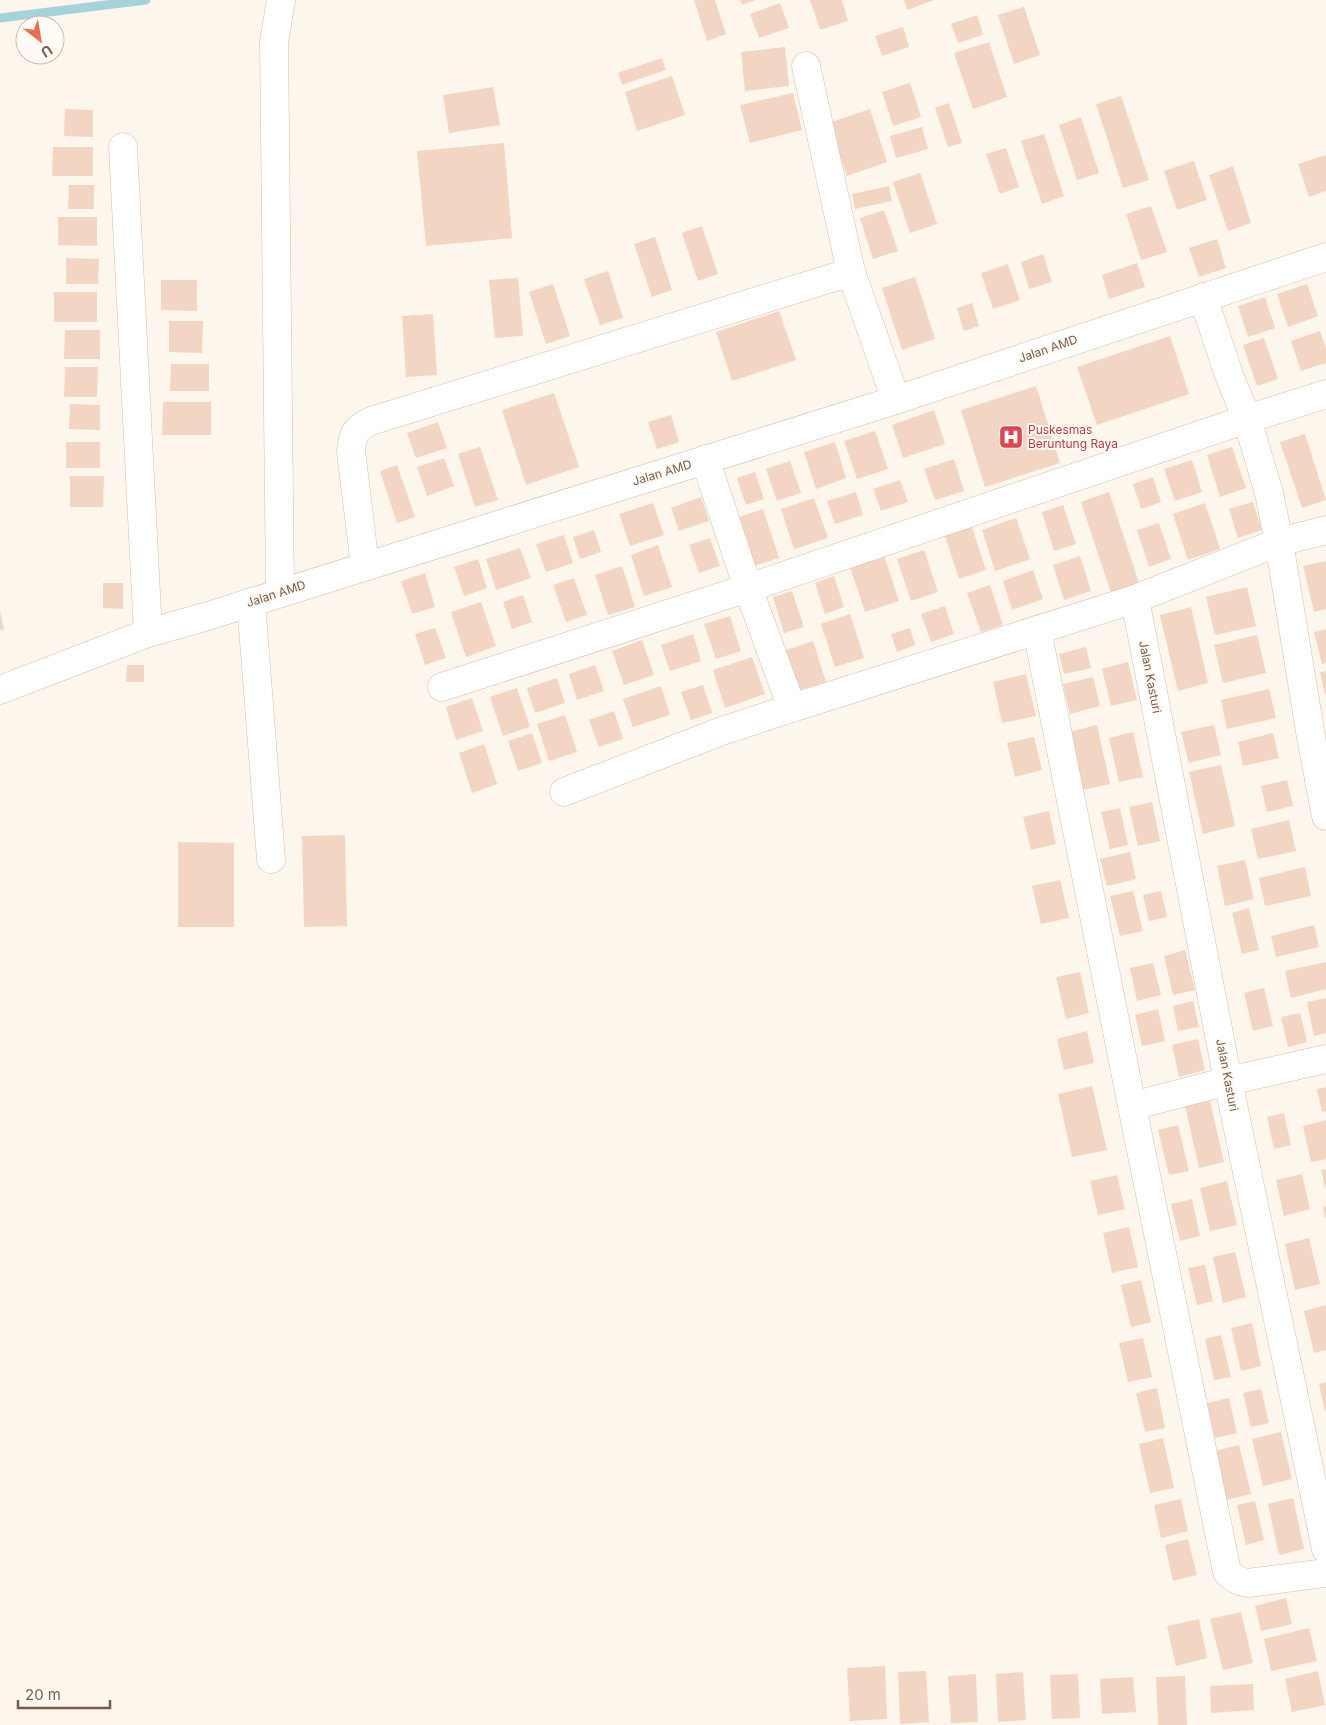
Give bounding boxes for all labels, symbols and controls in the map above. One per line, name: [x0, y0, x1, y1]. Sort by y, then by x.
north arrow: [15, 15, 65, 65]
text: U: [38, 42, 56, 61]
street label: Jalan AMD: [1016, 331, 1079, 366]
place label: Puskesmas Beruntung Raya: [1028, 422, 1118, 451]
hospital icon: Puskesmas Beruntung Raya: [998, 424, 1024, 450]
street label: Jalan AMD: [630, 456, 693, 489]
street label: Jalan AMD: [244, 577, 307, 610]
street label: Jalan Kasturi: [1136, 639, 1165, 714]
street label: Jalan Kasturi: [1213, 1037, 1242, 1112]
scale bar: [18, 1678, 110, 1710]
text: 20 m: [25, 1685, 61, 1704]

